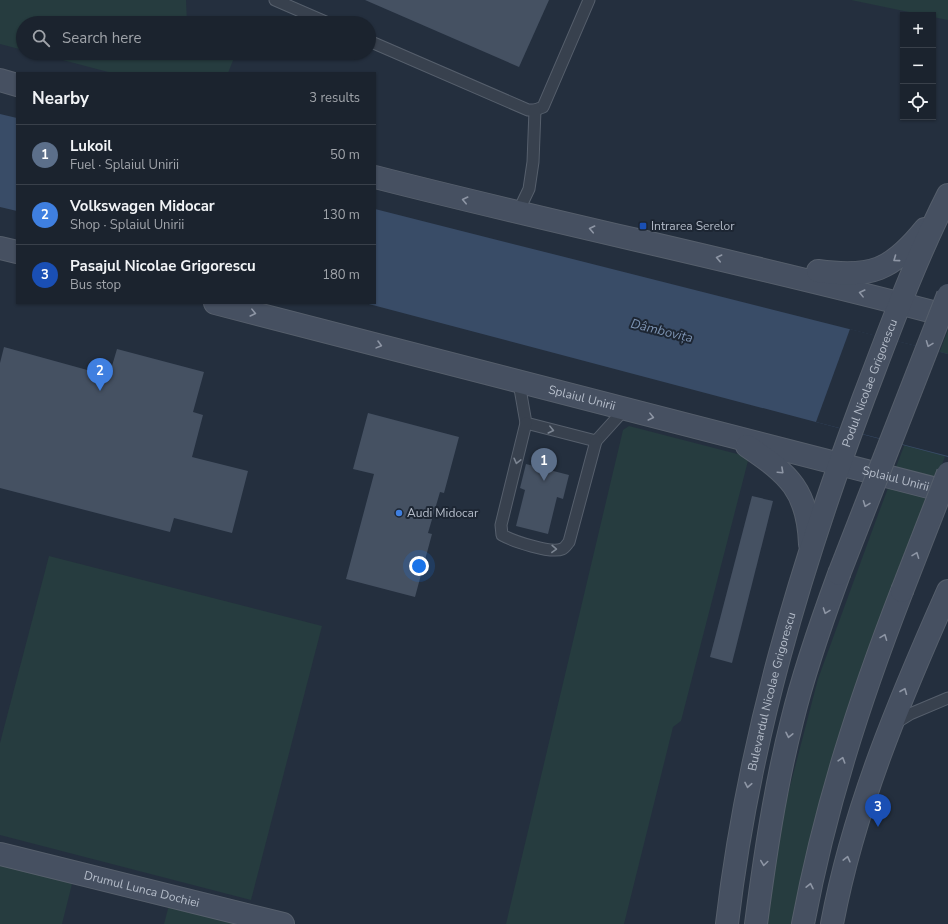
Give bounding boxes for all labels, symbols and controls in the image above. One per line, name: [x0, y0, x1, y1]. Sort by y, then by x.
map controls: [900, 12, 936, 120]
button: +: [900, 12, 936, 48]
search box: [16, 16, 376, 60]
icon: search: [30, 27, 52, 49]
text: Search here: [62, 28, 142, 48]
button: −: [900, 48, 936, 84]
button: locate: [900, 84, 936, 120]
text: Nearby: [32, 87, 89, 110]
text: 3 results: [309, 89, 360, 107]
text: Lukoil: [70, 136, 112, 156]
text: 1: [41, 146, 49, 164]
text: 50 m: [330, 146, 360, 164]
text: Fuel · Splaiul Unirii: [70, 156, 179, 174]
text: Volkswagen Midocar: [70, 196, 215, 216]
one-way arrow: [462, 196, 469, 205]
text: 2: [41, 206, 49, 224]
text: 130 m: [322, 206, 360, 224]
text: Shop · Splaiul Unirii: [70, 216, 184, 234]
place label: Intrarea Serelor: [651, 218, 735, 234]
marker: Intrarea Serelor: [638, 221, 648, 231]
one-way arrow: [589, 225, 595, 233]
one-way arrow: [893, 254, 900, 262]
one-way arrow: [715, 255, 722, 263]
text: Pasajul Nicolae Grigorescu: [70, 256, 256, 276]
text: 3: [41, 266, 49, 284]
text: 180 m: [322, 266, 360, 284]
text: Bus stop: [70, 276, 121, 294]
one-way arrow: [859, 290, 865, 298]
one-way arrow: [250, 308, 256, 316]
water label: Dâmbovița: [629, 315, 695, 347]
street label: Podul Nicolae Grigorescu: [838, 317, 901, 449]
one-way arrow: [375, 340, 382, 349]
one-way arrow: [925, 341, 933, 348]
pin: 2: [87, 358, 113, 391]
street label: Splaiul Unirii: [547, 381, 617, 414]
one-way arrow: [647, 412, 654, 421]
one-way arrow: [548, 425, 554, 433]
pin: 1: [531, 448, 557, 481]
one-way arrow: [513, 457, 522, 464]
street label: Splaiul Unirii: [860, 462, 931, 495]
one-way arrow: [776, 466, 784, 473]
one-way arrow: [863, 501, 871, 508]
place label: Audi Midocar: [407, 505, 479, 521]
marker: Audi Midocar: [394, 508, 404, 518]
one-way arrow: [551, 545, 557, 553]
one-way arrow: [911, 551, 919, 558]
your location: [409, 556, 429, 576]
one-way arrow: [822, 607, 830, 614]
street label: Bulevardul Nicolae Grigorescu: [744, 610, 799, 772]
one-way arrow: [879, 633, 887, 640]
one-way arrow: [900, 687, 908, 694]
one-way arrow: [785, 732, 793, 738]
one-way arrow: [837, 756, 846, 763]
one-way arrow: [745, 782, 753, 788]
pin: 3: [865, 794, 891, 827]
one-way arrow: [842, 855, 850, 862]
one-way arrow: [760, 860, 769, 866]
street label: Drumul Lunca Dochiei: [82, 867, 201, 911]
one-way arrow: [805, 883, 814, 889]

